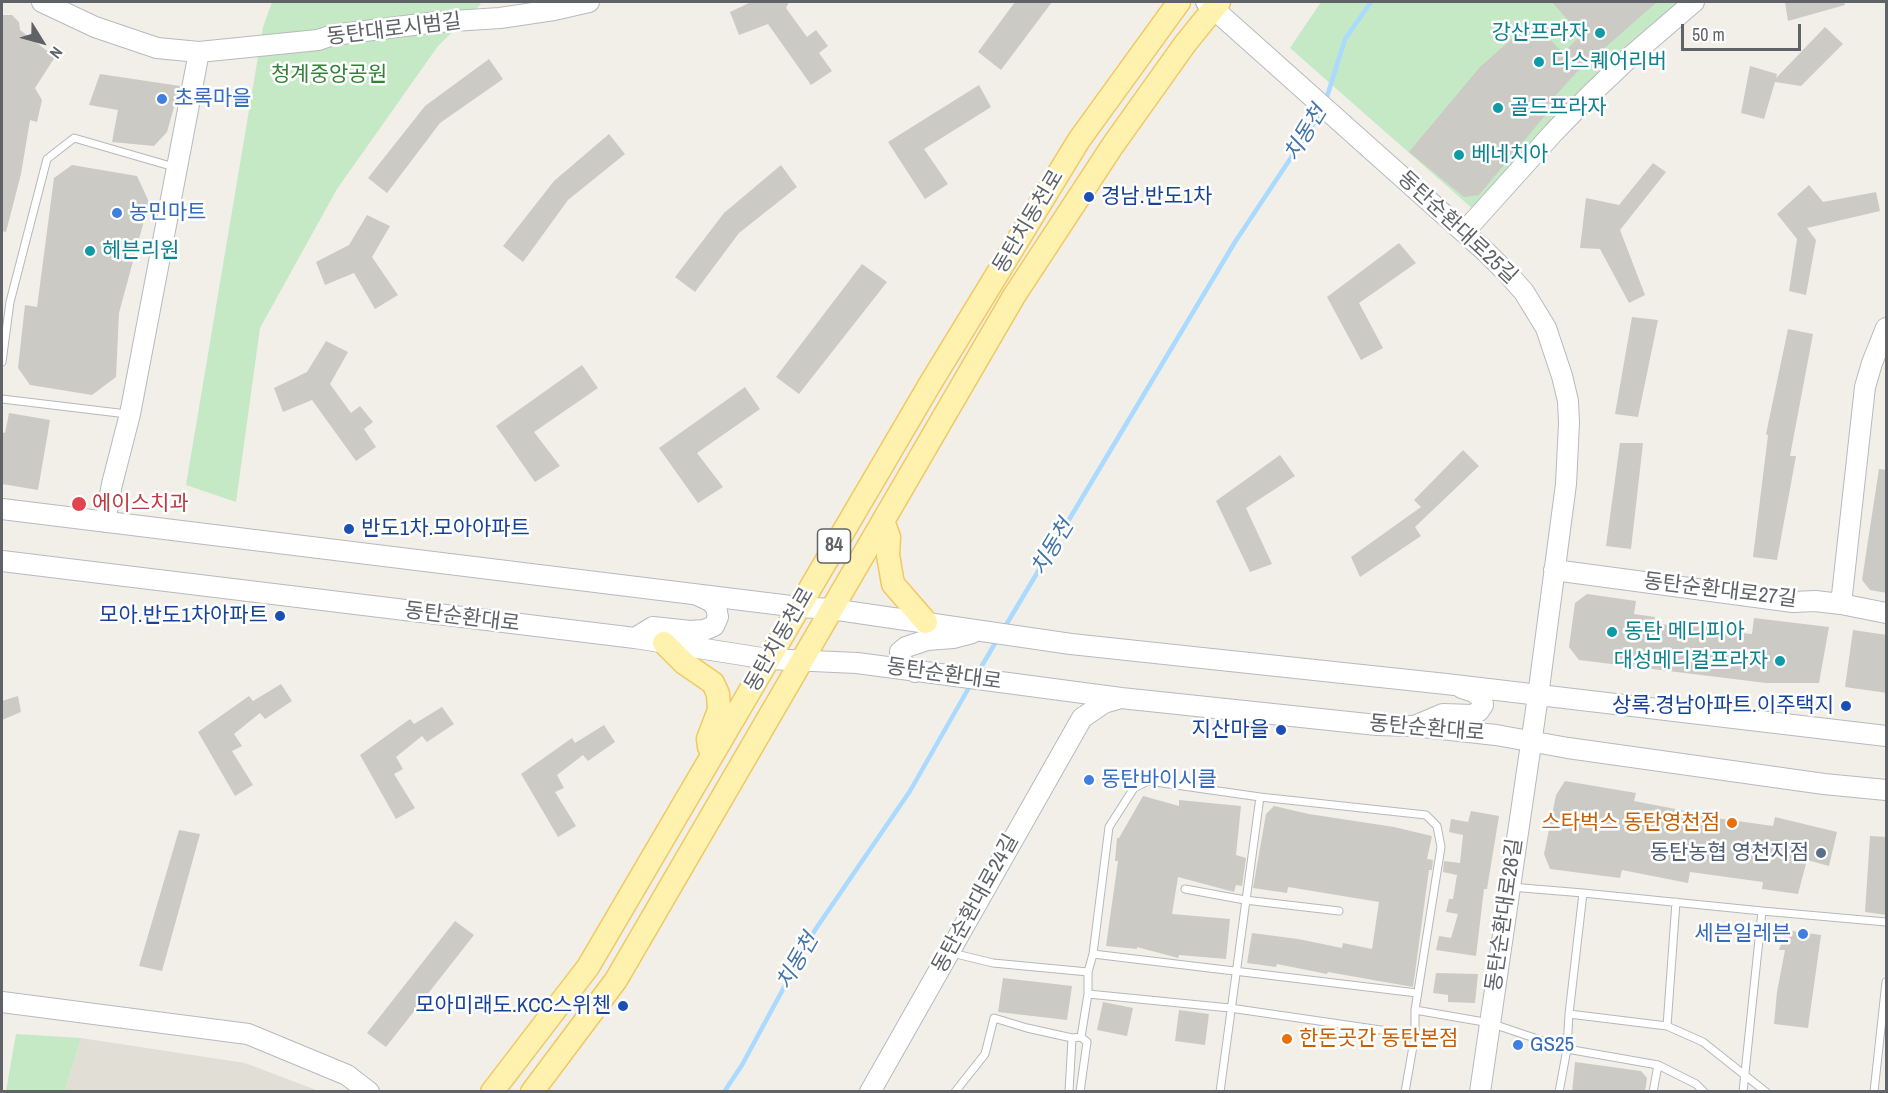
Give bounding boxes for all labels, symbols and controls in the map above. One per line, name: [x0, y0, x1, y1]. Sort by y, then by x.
street label: 동탄대로시범길: [325, 9, 463, 51]
north arrow: [12, 12, 72, 72]
scale bar: [1684, 12, 1804, 50]
place label: 강산프라자: [1491, 20, 1588, 46]
text: 50 m: [1692, 22, 1725, 47]
marker: 강산프라자: [1593, 26, 1607, 40]
text: N: [45, 42, 68, 63]
place label: 디스퀘어리버: [1551, 49, 1667, 75]
marker: 디스퀘어리버: [1532, 55, 1546, 69]
park label: 청계중앙공원: [271, 62, 387, 88]
place label: 초록마을: [174, 86, 251, 112]
marker: 초록마을: [155, 92, 169, 106]
place label: 골드프라자: [1510, 95, 1607, 121]
water label: 치동천: [1279, 101, 1333, 167]
marker: 골드프라자: [1491, 101, 1505, 115]
place label: 베네치아: [1471, 142, 1548, 168]
marker: 베네치아: [1452, 148, 1466, 162]
street label: 동탄치동천로: [988, 166, 1070, 278]
street label: 동탄순환대로25길: [1392, 166, 1522, 290]
place label: 경남.반도1차: [1101, 184, 1212, 210]
marker: 경남.반도1차: [1082, 190, 1096, 204]
place label: 농민마트: [129, 200, 206, 226]
marker: 농민마트: [110, 206, 124, 220]
place label: 헤븐리원: [102, 238, 179, 264]
marker: 헤븐리원: [83, 244, 97, 258]
place label: 에이스치과: [92, 491, 189, 517]
marker: 에이스치과: [70, 495, 88, 513]
water label: 치동천: [1026, 515, 1080, 581]
place label: 반도1차.모아아파트: [361, 516, 530, 542]
marker: 반도1차.모아아파트: [342, 522, 356, 536]
road number: 84: [818, 529, 850, 563]
street label: 동탄순환대로27길: [1642, 569, 1798, 613]
street label: 동탄치동천로: [740, 584, 820, 696]
street label: 동탄순환대로: [403, 598, 521, 638]
place label: 모아.반도1차아파트: [99, 603, 268, 629]
marker: 모아.반도1차아파트: [273, 609, 287, 623]
place label: 동탄 메디피아: [1624, 619, 1745, 645]
marker: 동탄 메디피아: [1605, 625, 1619, 639]
place label: 대성메디컬프라자: [1613, 648, 1768, 674]
street label: 동탄순환대로: [885, 654, 1003, 696]
marker: 대성메디컬프라자: [1773, 654, 1787, 668]
place label: 상록.경남아파트.이주택지: [1612, 693, 1834, 719]
marker: 상록.경남아파트.이주택지: [1839, 699, 1853, 713]
street label: 동탄순환대로: [1368, 711, 1486, 747]
place label: 지산마을: [1192, 717, 1269, 743]
marker: 지산마을: [1274, 723, 1288, 737]
place label: 동탄바이시클: [1101, 767, 1217, 793]
marker: 동탄바이시클: [1082, 773, 1096, 787]
place label: 스타벅스 동탄영천점: [1541, 810, 1720, 836]
marker: 스타벅스 동탄영천점: [1725, 816, 1739, 830]
street label: 동탄순환대로24길: [928, 830, 1024, 978]
street label: 동탄순환대로26길: [1482, 837, 1528, 993]
place label: 동탄농협 영천지점: [1650, 840, 1809, 866]
marker: 동탄농협 영천지점: [1814, 846, 1828, 860]
place label: 세븐일레븐: [1694, 921, 1791, 947]
marker: 세븐일레븐: [1796, 927, 1810, 941]
water label: 치동천: [771, 929, 825, 995]
place label: 모아미래도.KCC스위첸: [415, 993, 611, 1019]
marker: 모아미래도.KCC스위첸: [616, 999, 630, 1013]
place label: 한돈곳간 동탄본점: [1299, 1026, 1458, 1052]
marker: 한돈곳간 동탄본점: [1280, 1032, 1294, 1046]
place label: GS25: [1530, 1032, 1574, 1058]
marker: GS25: [1511, 1038, 1525, 1052]

